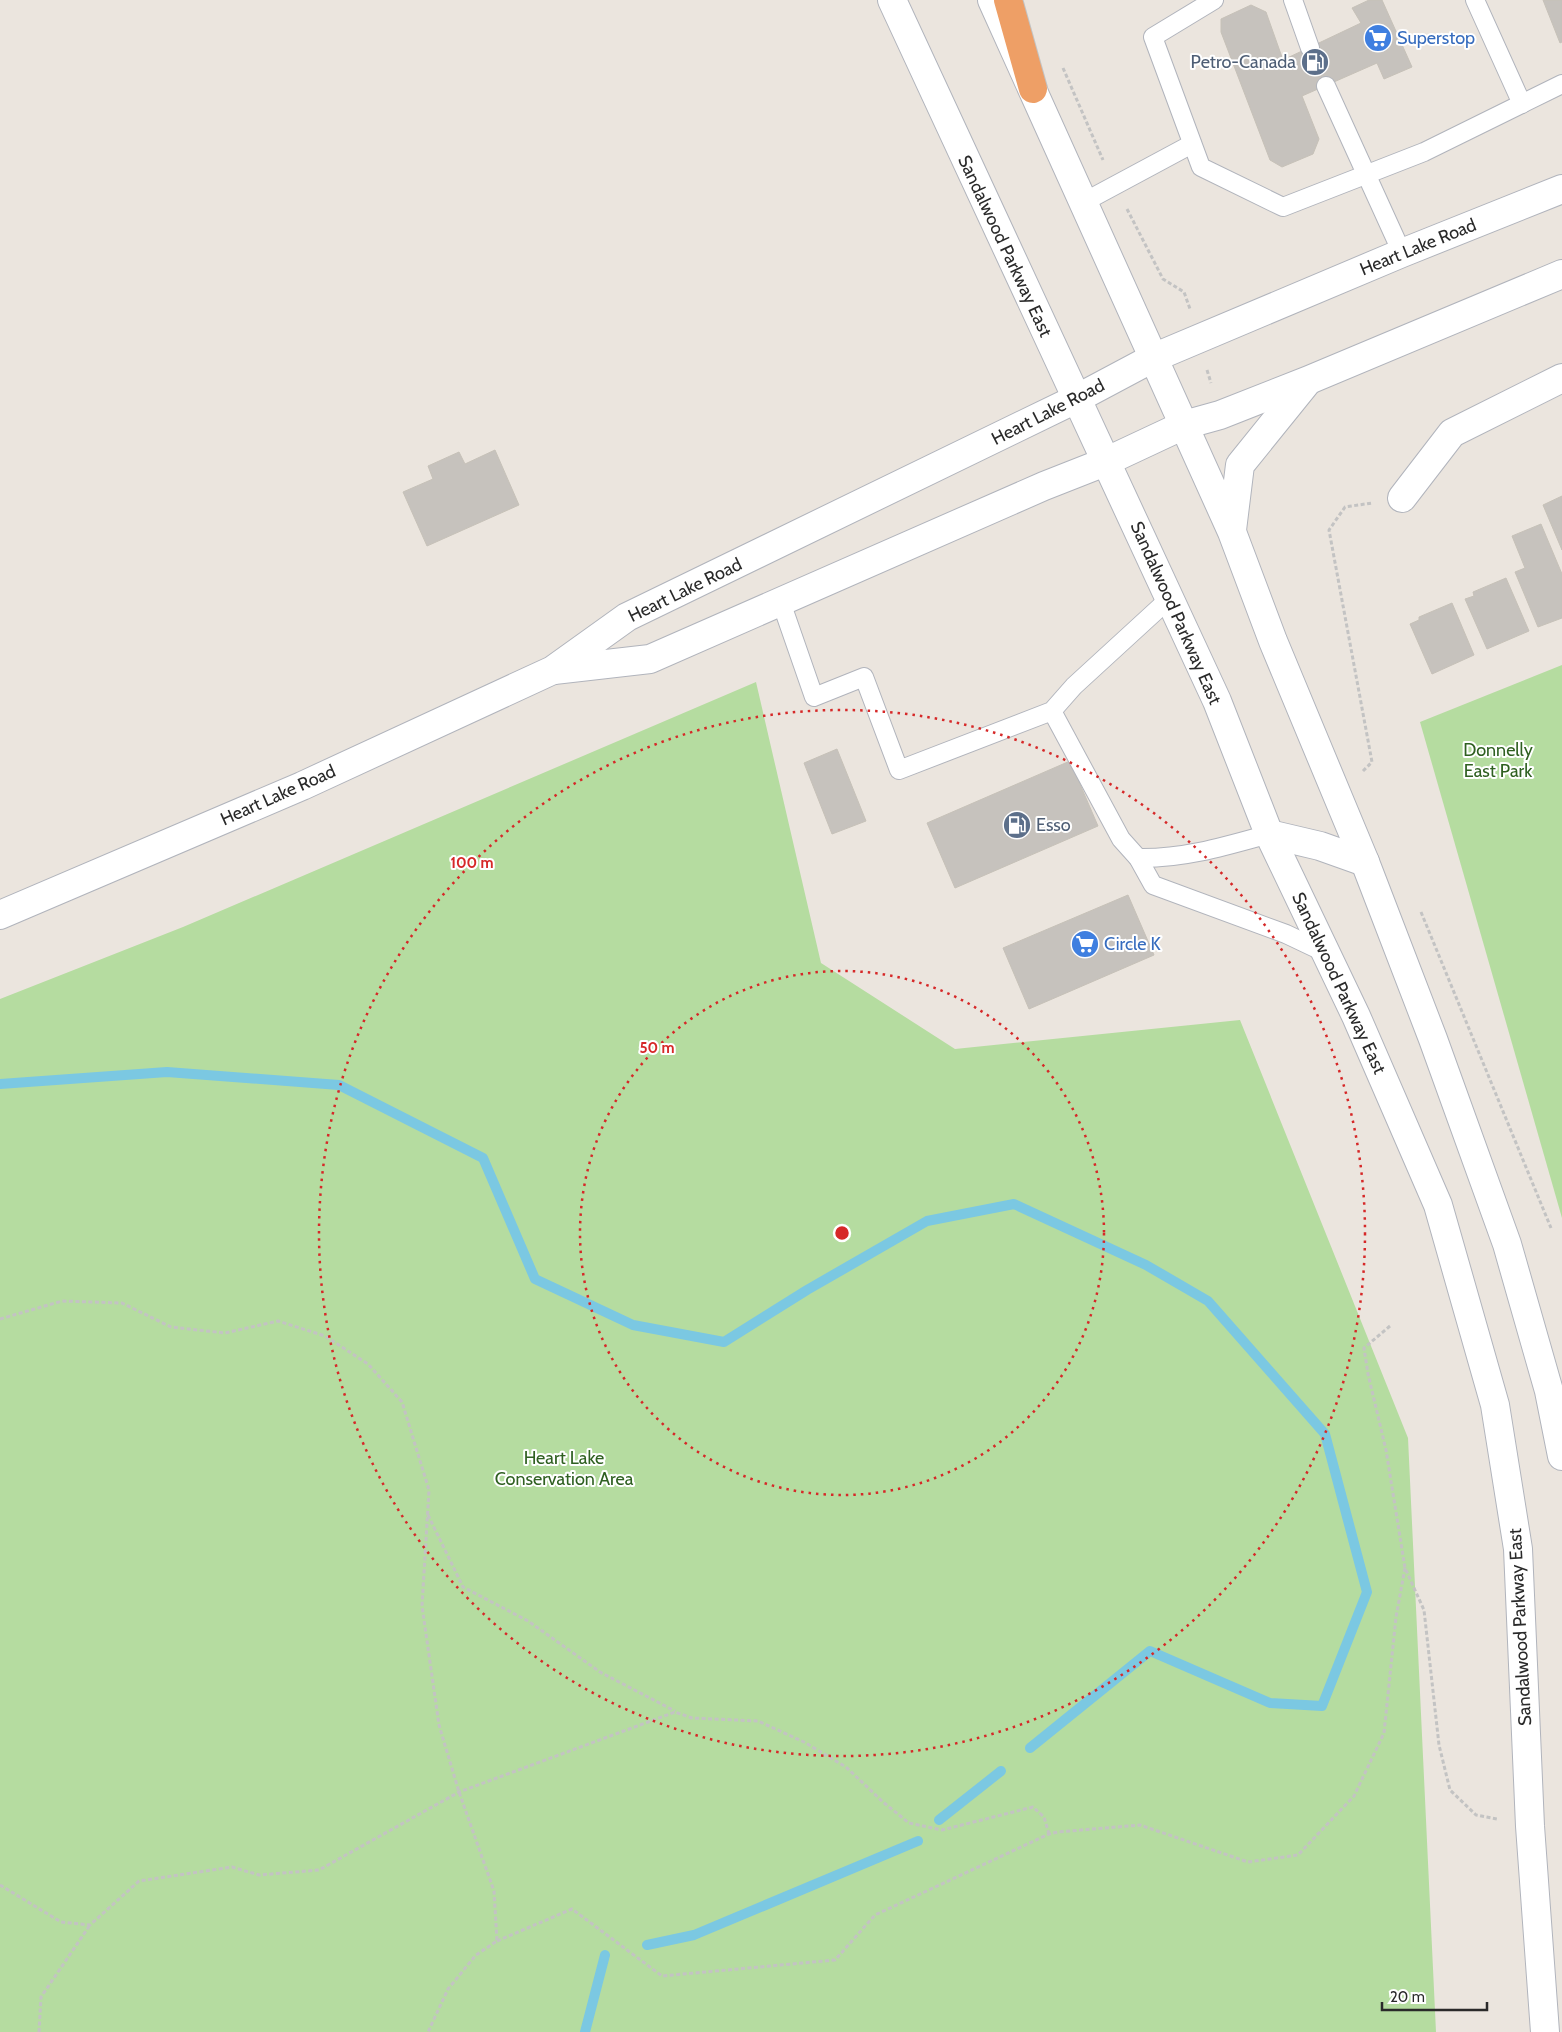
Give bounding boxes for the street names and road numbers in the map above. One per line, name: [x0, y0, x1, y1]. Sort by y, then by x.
street label: Sandalwood Parkway East: [953, 152, 1057, 340]
street label: Heart Lake Road: [1357, 214, 1479, 280]
street label: Heart Lake Road: [988, 374, 1108, 450]
street label: Sandalwood Parkway East: [1126, 518, 1226, 708]
street label: Heart Lake Road: [625, 553, 745, 627]
street label: Heart Lake Road: [217, 760, 339, 830]
street label: Sandalwood Parkway East: [1287, 889, 1391, 1077]
street label: Sandalwood Parkway East: [1504, 1528, 1536, 1726]

